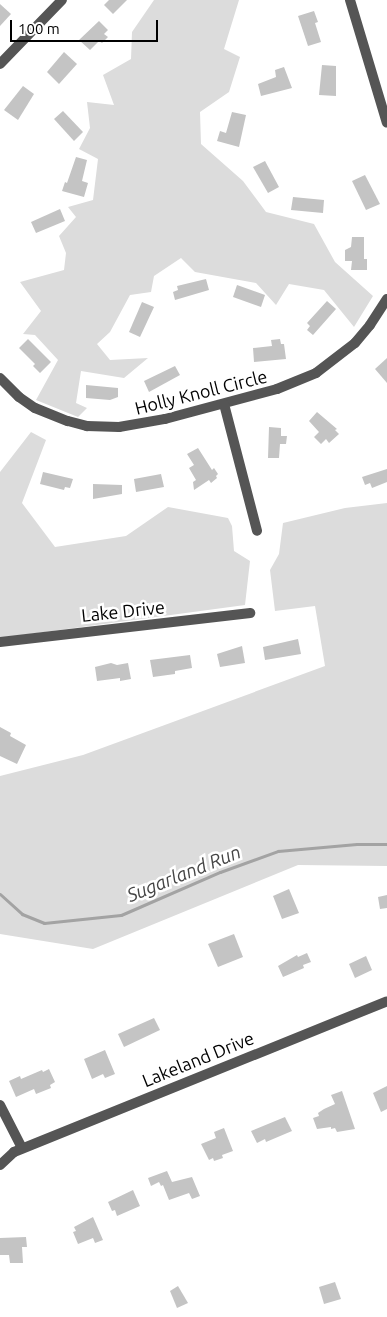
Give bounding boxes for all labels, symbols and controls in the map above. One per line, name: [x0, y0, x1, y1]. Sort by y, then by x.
scale bar: [12, 10, 160, 42]
text: 100 m: [18, 20, 60, 37]
street label: Holly Knoll Circle: [132, 365, 270, 419]
street label: Lake Drive: [80, 596, 166, 626]
water label: Sugarland Run: [124, 841, 244, 907]
street label: Lakeland Drive: [139, 1027, 257, 1091]

